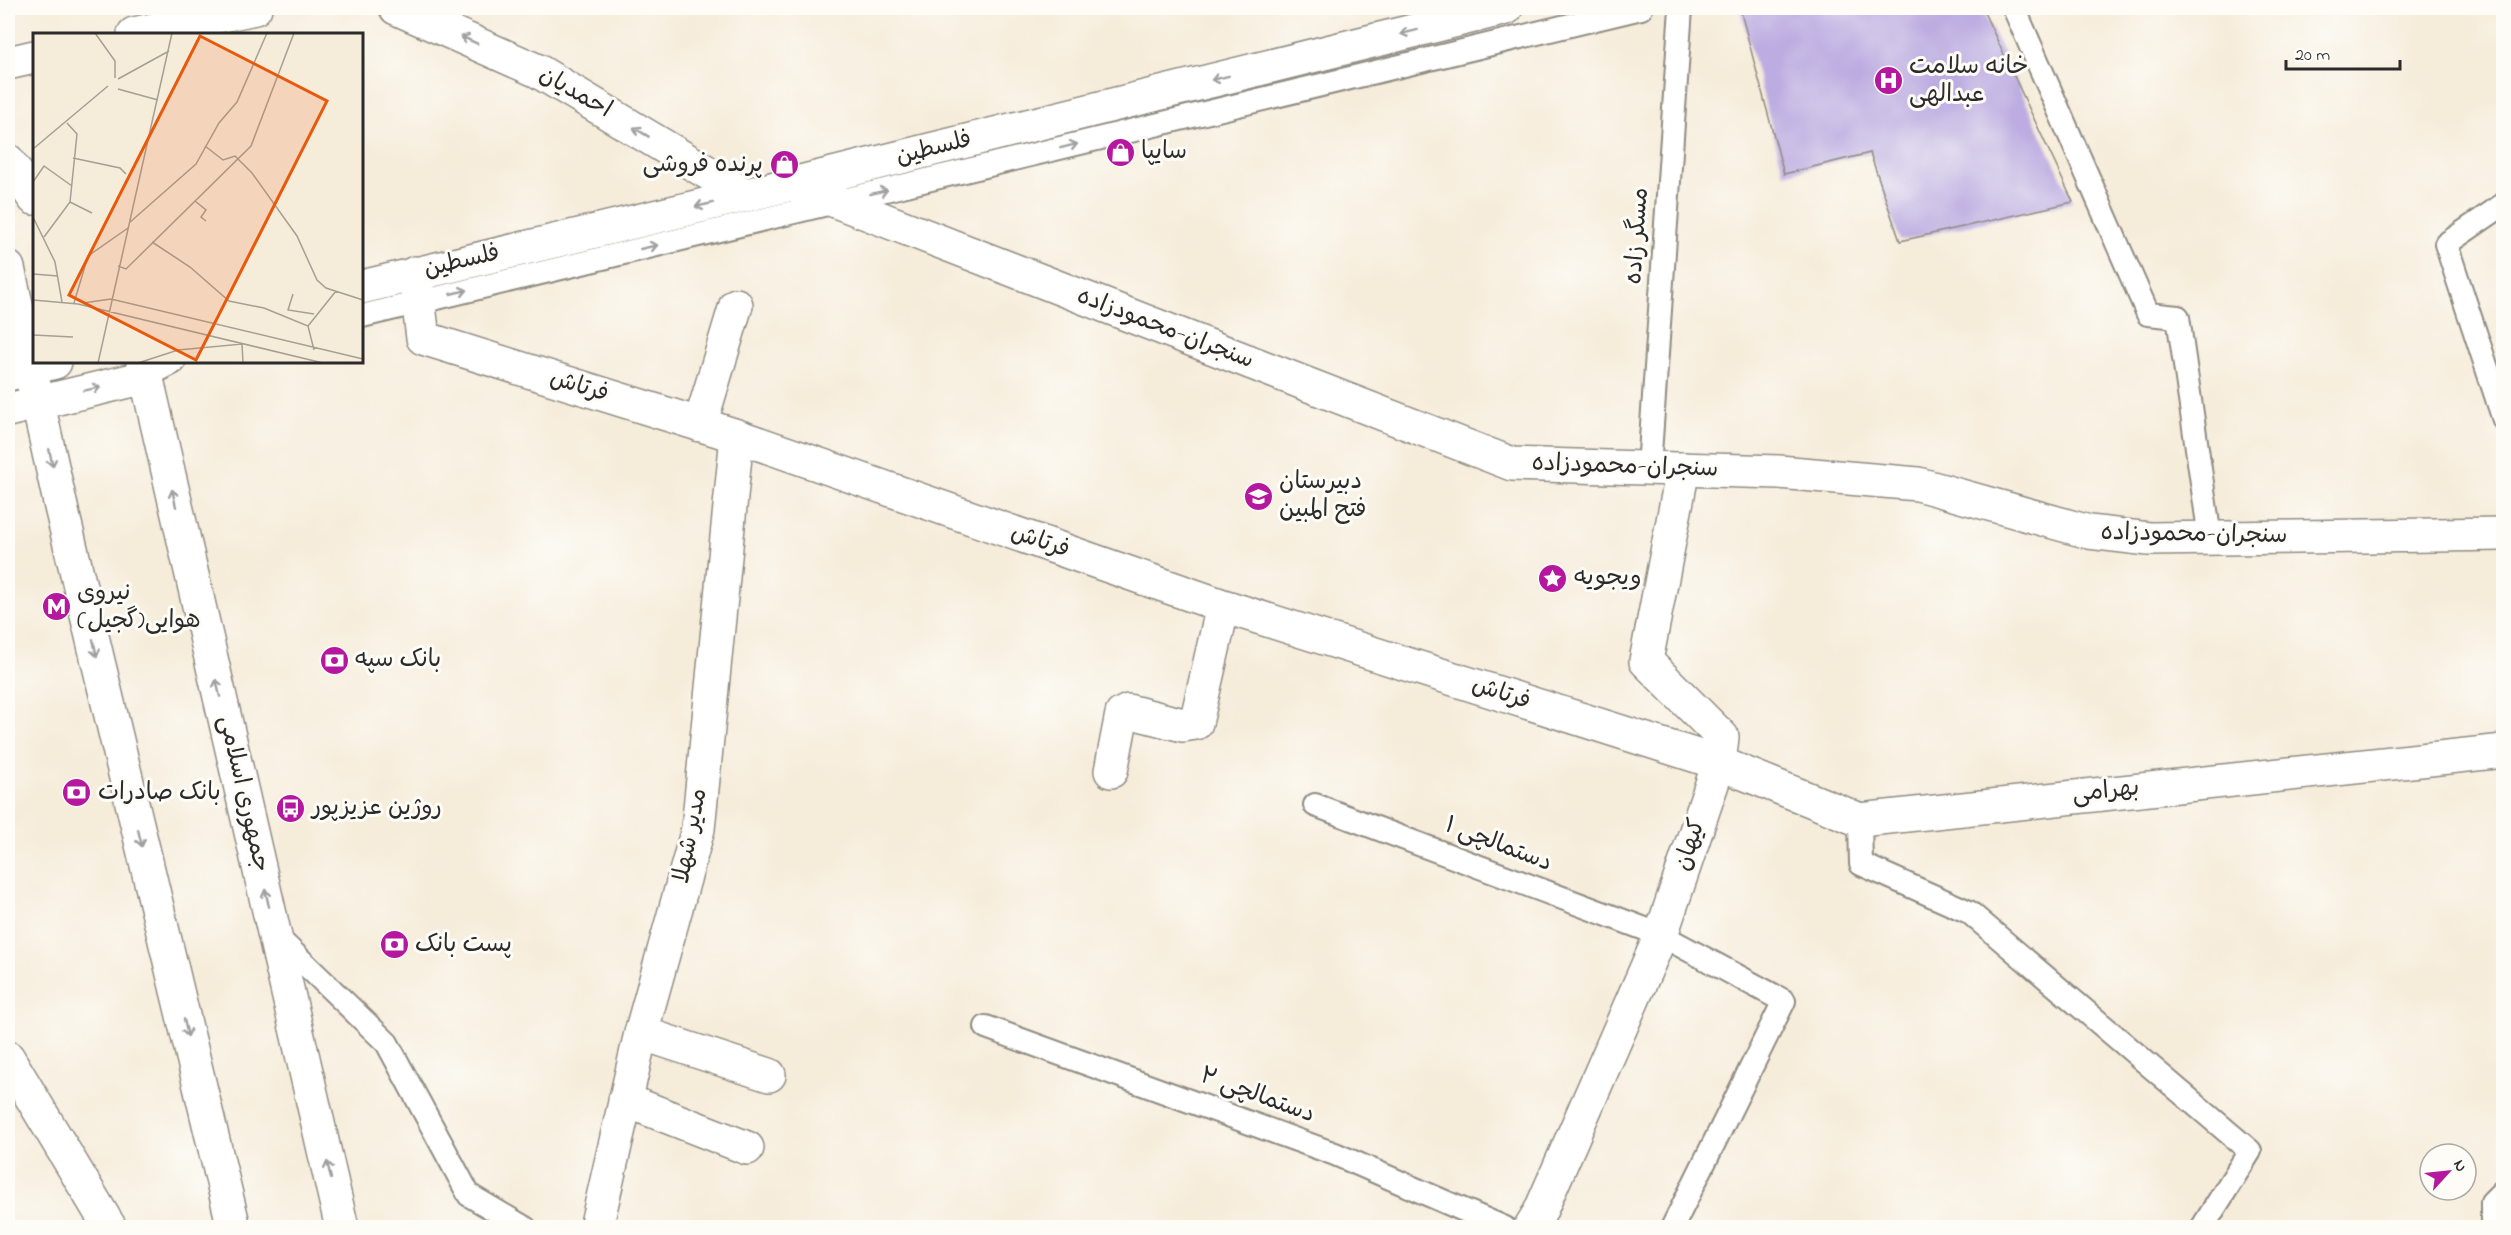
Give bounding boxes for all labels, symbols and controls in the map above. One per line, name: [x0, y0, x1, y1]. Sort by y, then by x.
one-way arrow: [1400, 26, 1419, 38]
inset map: [33, 33, 363, 363]
scale bar: [2286, 33, 2400, 71]
one-way arrow: [461, 34, 479, 45]
text: 20 m: [2295, 43, 2330, 69]
place label: خانه سلامت عبدالهی: [1909, 50, 2028, 113]
street label: احمدیان: [532, 58, 618, 128]
hospital icon: خانه سلامت عبدالهی: [1872, 65, 1904, 97]
one-way arrow: [1210, 73, 1229, 85]
street label: فلسطین: [892, 123, 976, 175]
one-way arrow: [633, 126, 650, 138]
place label: سایپا: [1141, 135, 1187, 170]
shop icon: سایپا: [1104, 136, 1136, 168]
one-way arrow: [1059, 140, 1078, 152]
place label: پرنده فروشی: [643, 148, 763, 183]
shop icon: پرنده فروشی: [768, 149, 800, 181]
one-way arrow: [870, 186, 889, 198]
street label: مسگر زاده: [1617, 186, 1659, 286]
one-way arrow: [695, 199, 714, 211]
street label: فلسطین: [420, 236, 504, 288]
one-way arrow: [639, 241, 658, 252]
street label: سنجران-محمودزاده: [1072, 279, 1258, 379]
one-way arrow: [449, 285, 468, 297]
street label: فرتاش: [545, 362, 613, 412]
one-way arrow: [83, 383, 102, 395]
street label: سنجران-محمودزاده: [1531, 446, 1719, 488]
one-way arrow: [46, 448, 57, 468]
place label: دبیرستان فتح المبین: [1279, 465, 1367, 528]
school or university icon: دبیرستان فتح المبین: [1242, 480, 1274, 512]
one-way arrow: [168, 489, 179, 508]
street label: فرتاش: [1006, 516, 1074, 568]
street label: سنجران-محمودزاده: [2100, 516, 2288, 554]
place label: ویجویه: [1574, 561, 1642, 596]
place icon: ویجویه: [1537, 562, 1569, 594]
place label: نیروی هوایی(گجیل): [77, 576, 201, 639]
metro station icon: نیروی هوایی(گجیل): [40, 591, 72, 623]
one-way arrow: [90, 639, 102, 658]
place label: بانک سپه: [355, 643, 441, 678]
bank icon: بانک سپه: [318, 644, 350, 676]
street label: فرتاش: [1467, 668, 1535, 720]
one-way arrow: [212, 679, 224, 698]
street label: جمهوری اسلامی: [208, 712, 278, 876]
street label: بهرامی: [2071, 771, 2141, 813]
place label: بانک صادرات: [98, 776, 221, 811]
bank icon: بانک صادرات: [61, 777, 93, 809]
street label: مدیر شهلا: [665, 785, 717, 887]
place label: روژین عزیزپور: [310, 791, 442, 826]
bus stop icon: روژین عزیزپور: [275, 792, 307, 824]
street label: دستمالچی ۱: [1439, 808, 1557, 882]
street label: کیهان: [1666, 814, 1716, 876]
one-way arrow: [135, 828, 147, 847]
one-way arrow: [261, 889, 272, 909]
place label: پست بانک: [415, 928, 512, 963]
bank icon: پست بانک: [378, 929, 410, 961]
one-way arrow: [180, 1018, 192, 1037]
street label: دستمالچی ۲: [1195, 1059, 1319, 1133]
north arrow: [2418, 1142, 2478, 1202]
text: N: [2446, 1156, 2473, 1177]
one-way arrow: [323, 1161, 334, 1181]

